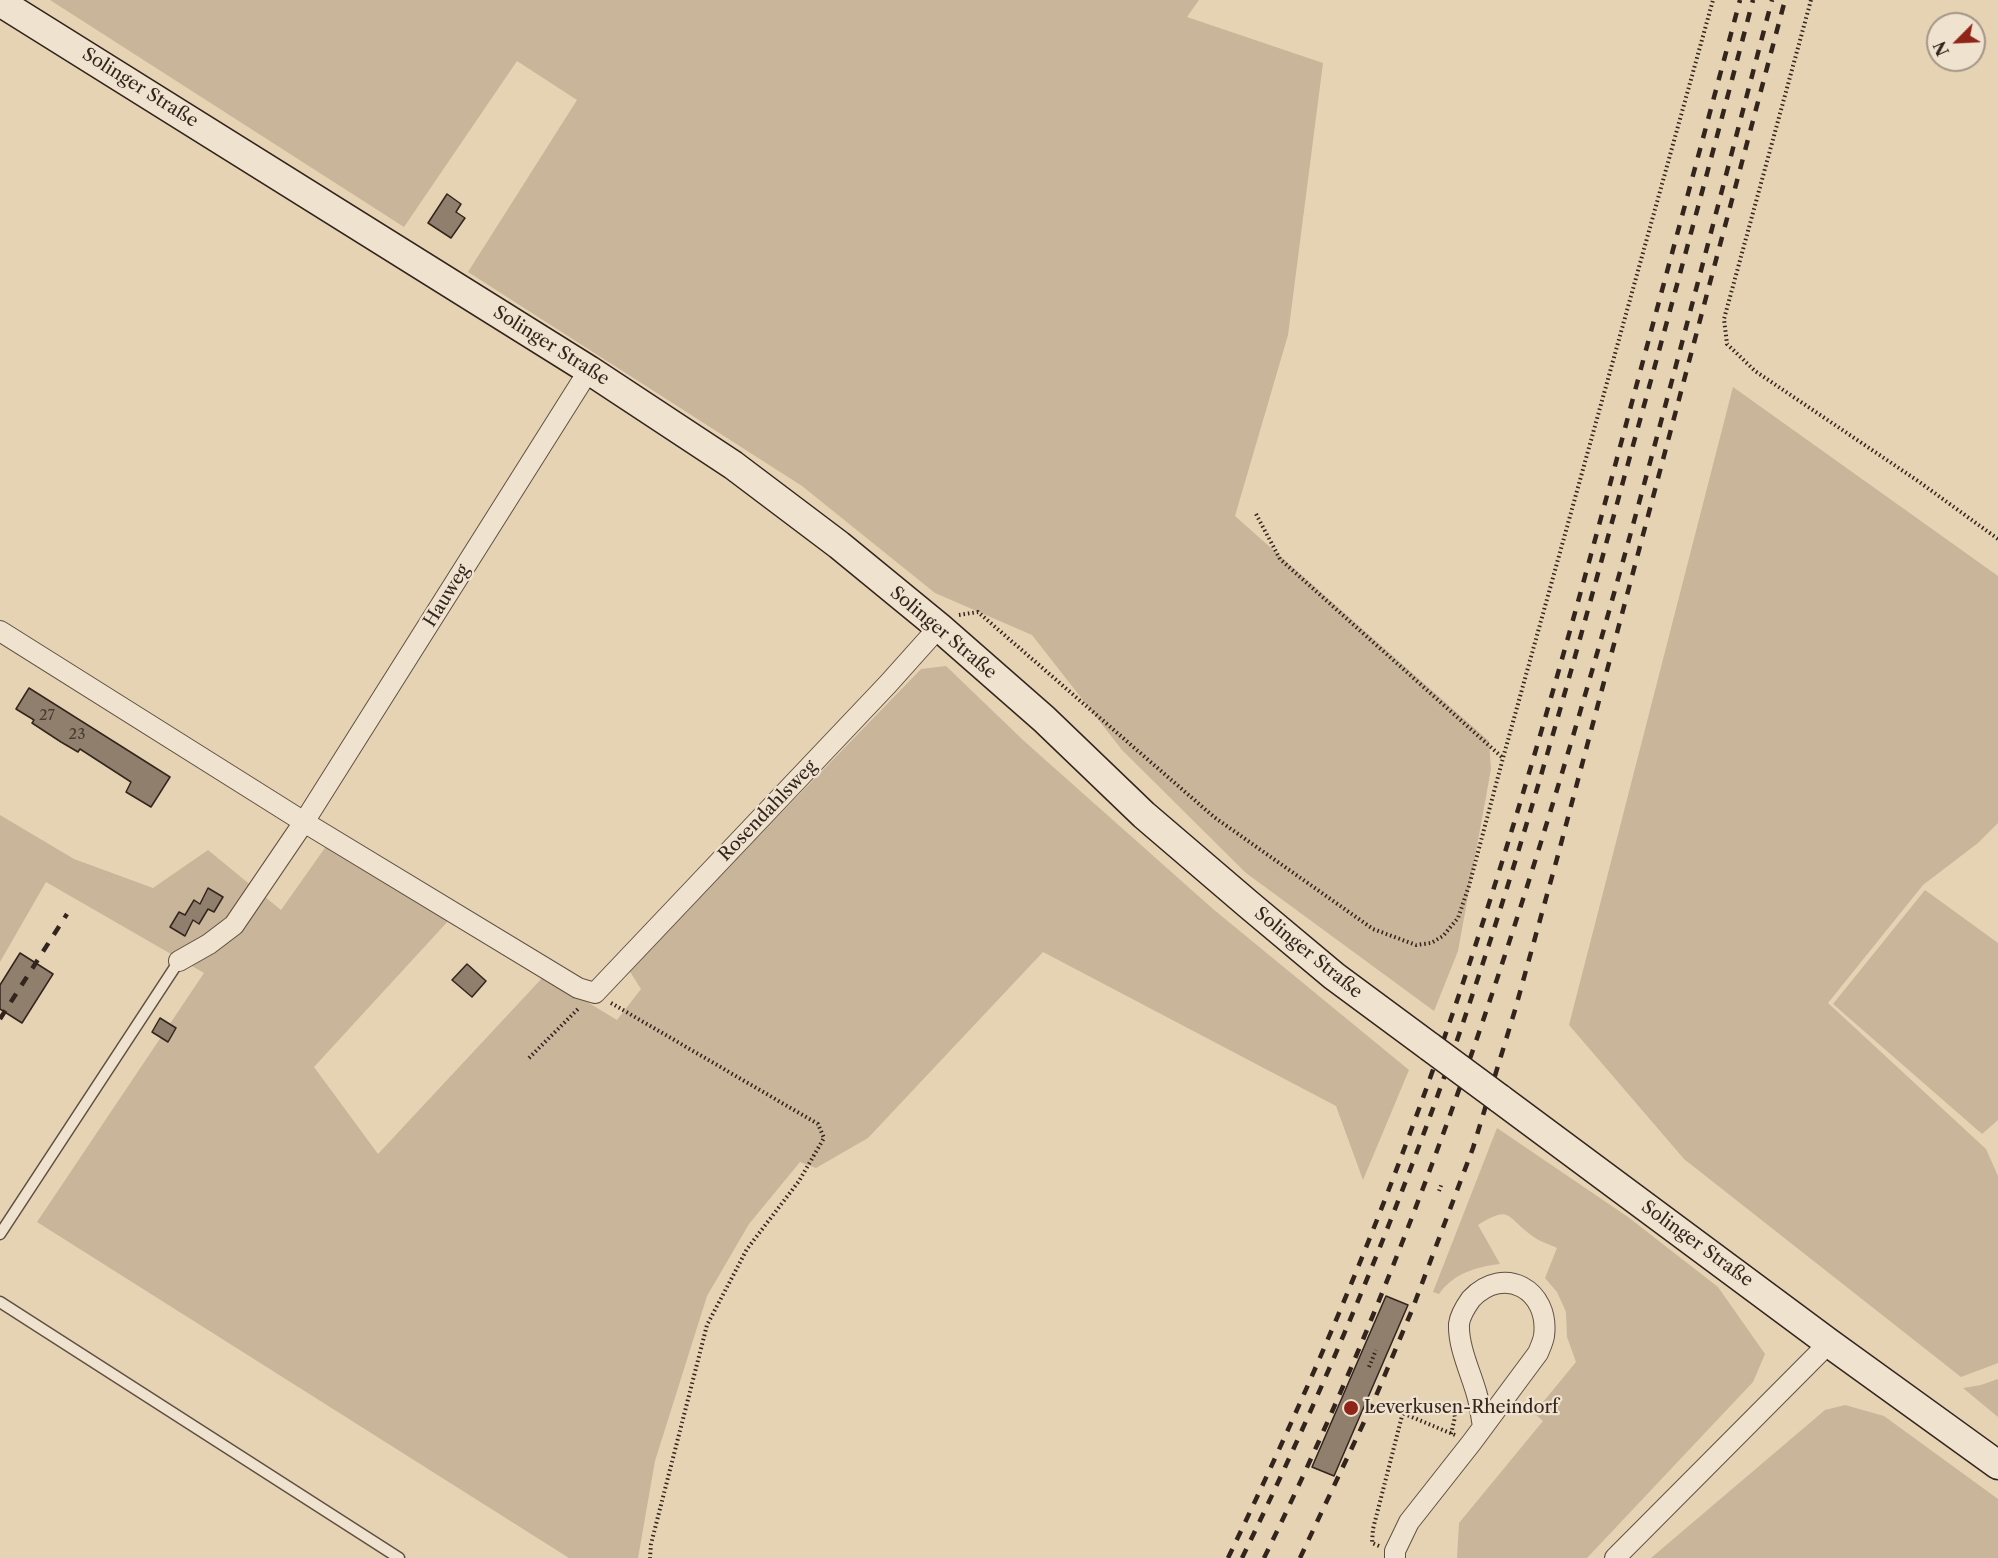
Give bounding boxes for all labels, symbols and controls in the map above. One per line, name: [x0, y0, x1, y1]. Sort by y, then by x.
north arrow: [1926, 12, 1986, 72]
text: N: [1929, 38, 1953, 59]
street label: Solinger Straße: [78, 44, 202, 132]
street label: Solinger Straße: [489, 302, 613, 390]
street label: Hauweg: [419, 561, 475, 631]
street label: Solinger Straße: [885, 582, 1001, 684]
house number: 27: [39, 707, 55, 725]
house number: 23: [69, 726, 85, 744]
street label: Rosendahlsweg: [714, 756, 822, 866]
street label: Solinger Straße: [1250, 903, 1366, 1003]
street label: Solinger Straße: [1637, 1196, 1757, 1292]
place label: Leverkusen-Rheindorf: [1364, 1397, 1558, 1419]
marker: Leverkusen-Rheindorf: [1342, 1399, 1360, 1417]

